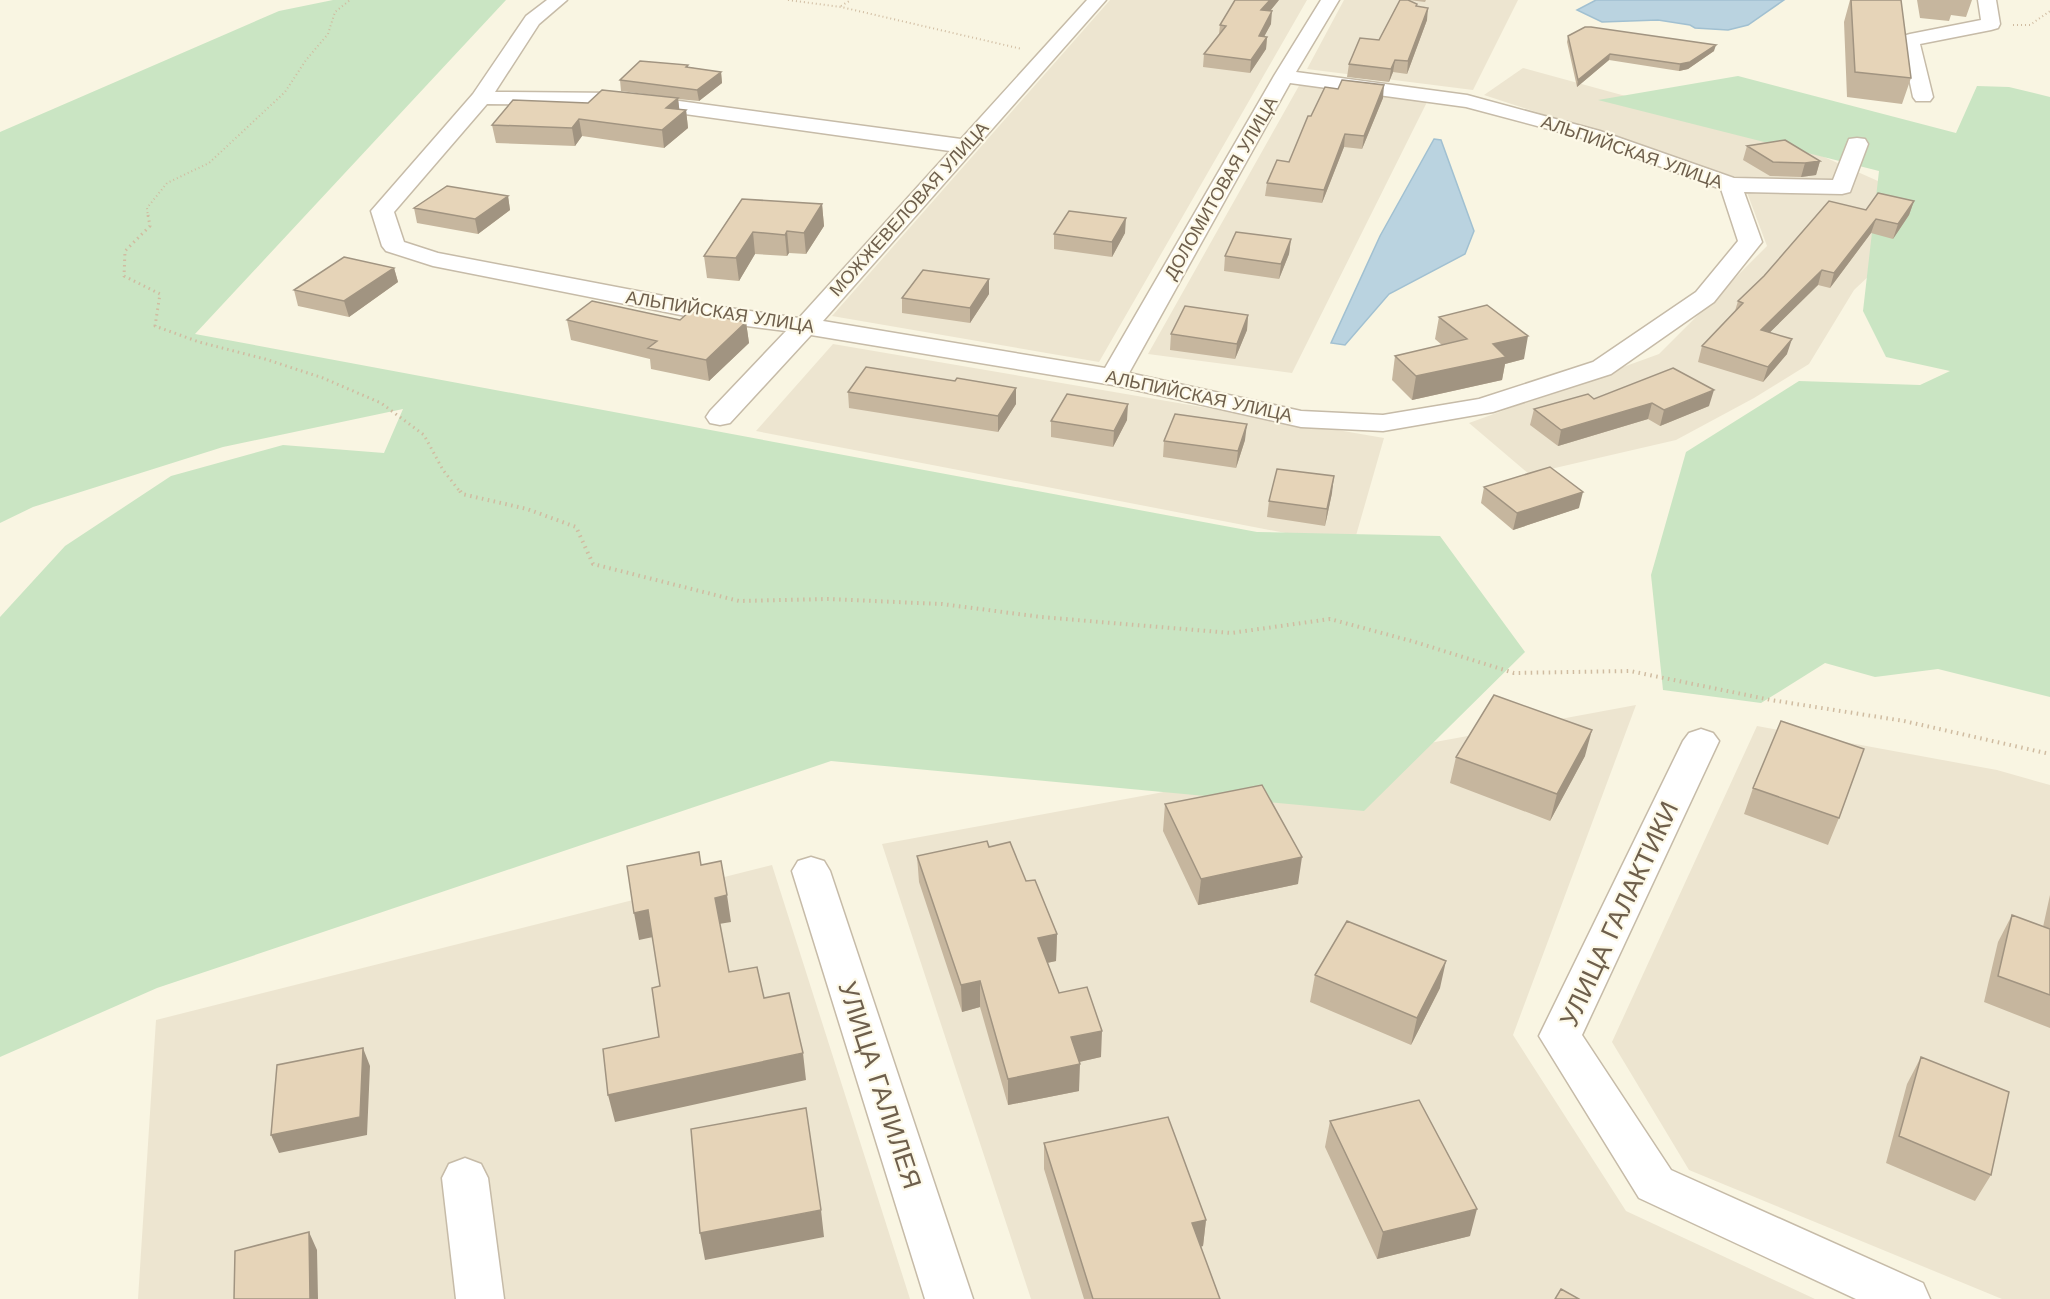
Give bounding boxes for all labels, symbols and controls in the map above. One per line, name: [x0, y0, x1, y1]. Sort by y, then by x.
street label: ДОЛОМИТОВАЯ УЛИЦА: [1160, 93, 1282, 283]
street label: АЛЬПИЙСКАЯ УЛИЦА: [1539, 111, 1726, 192]
street label: МОЖЖЕВЕЛОВАЯ УЛИЦА: [825, 117, 992, 300]
street label: АЛЬПИЙСКАЯ УЛИЦА: [624, 286, 816, 337]
street label: АЛЬПИЙСКАЯ УЛИЦА: [1104, 365, 1294, 426]
street label: УЛИЦА ГАЛАКТИКИ: [1554, 797, 1684, 1031]
street label: УЛИЦА ГАЛИЛЕЯ: [832, 978, 928, 1192]

